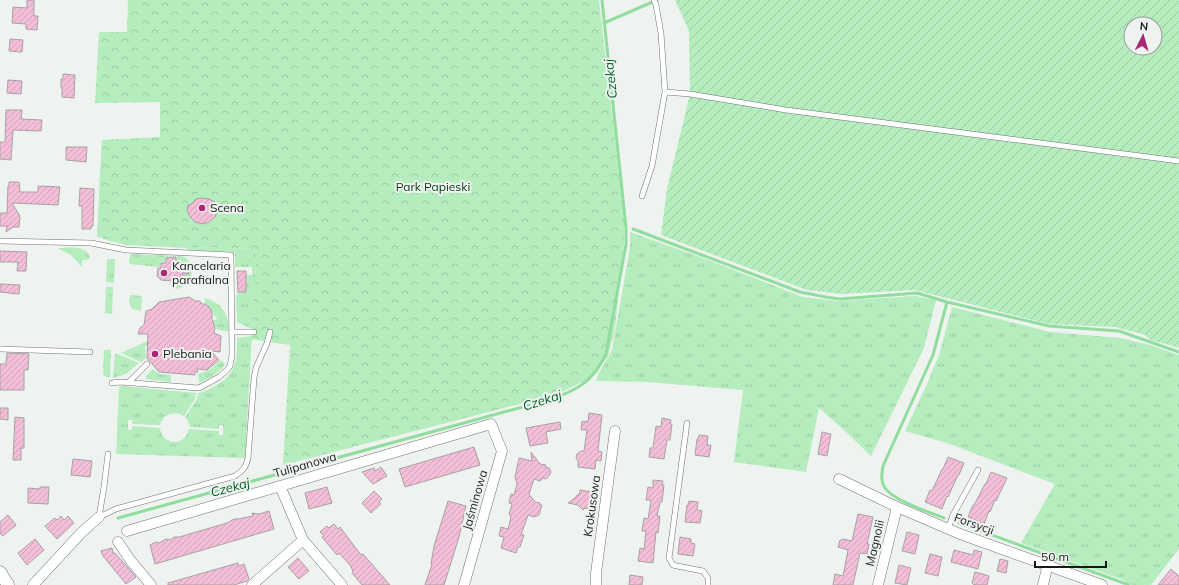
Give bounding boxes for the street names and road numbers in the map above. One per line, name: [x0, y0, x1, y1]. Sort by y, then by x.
street label: Tulipanowa: [272, 448, 338, 481]
street label: Jaśminowa: [459, 468, 490, 532]
street label: Krokusowa: [580, 474, 603, 538]
street label: Forsycji: [952, 509, 996, 538]
street label: Magnolii: [862, 518, 887, 568]

